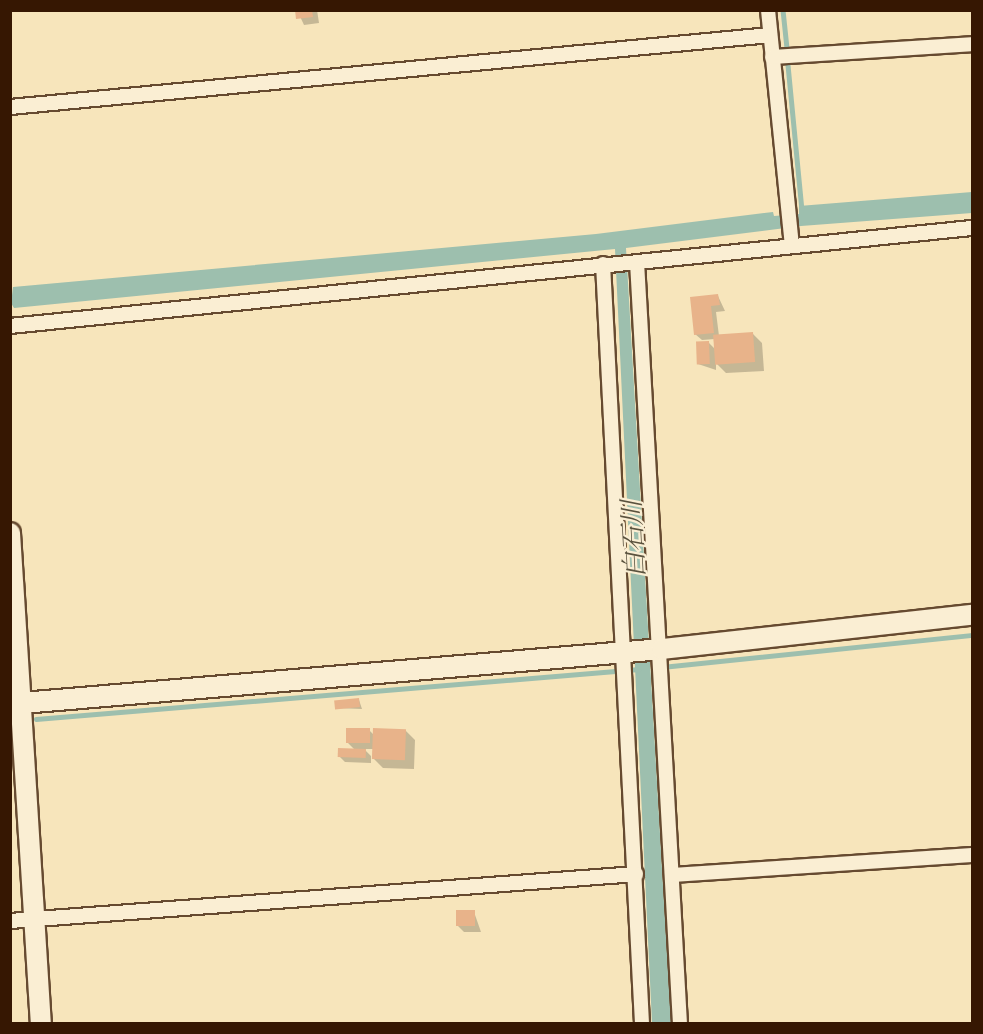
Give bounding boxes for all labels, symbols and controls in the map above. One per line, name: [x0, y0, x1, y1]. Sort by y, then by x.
water label: 白石川: [617, 499, 653, 579]

